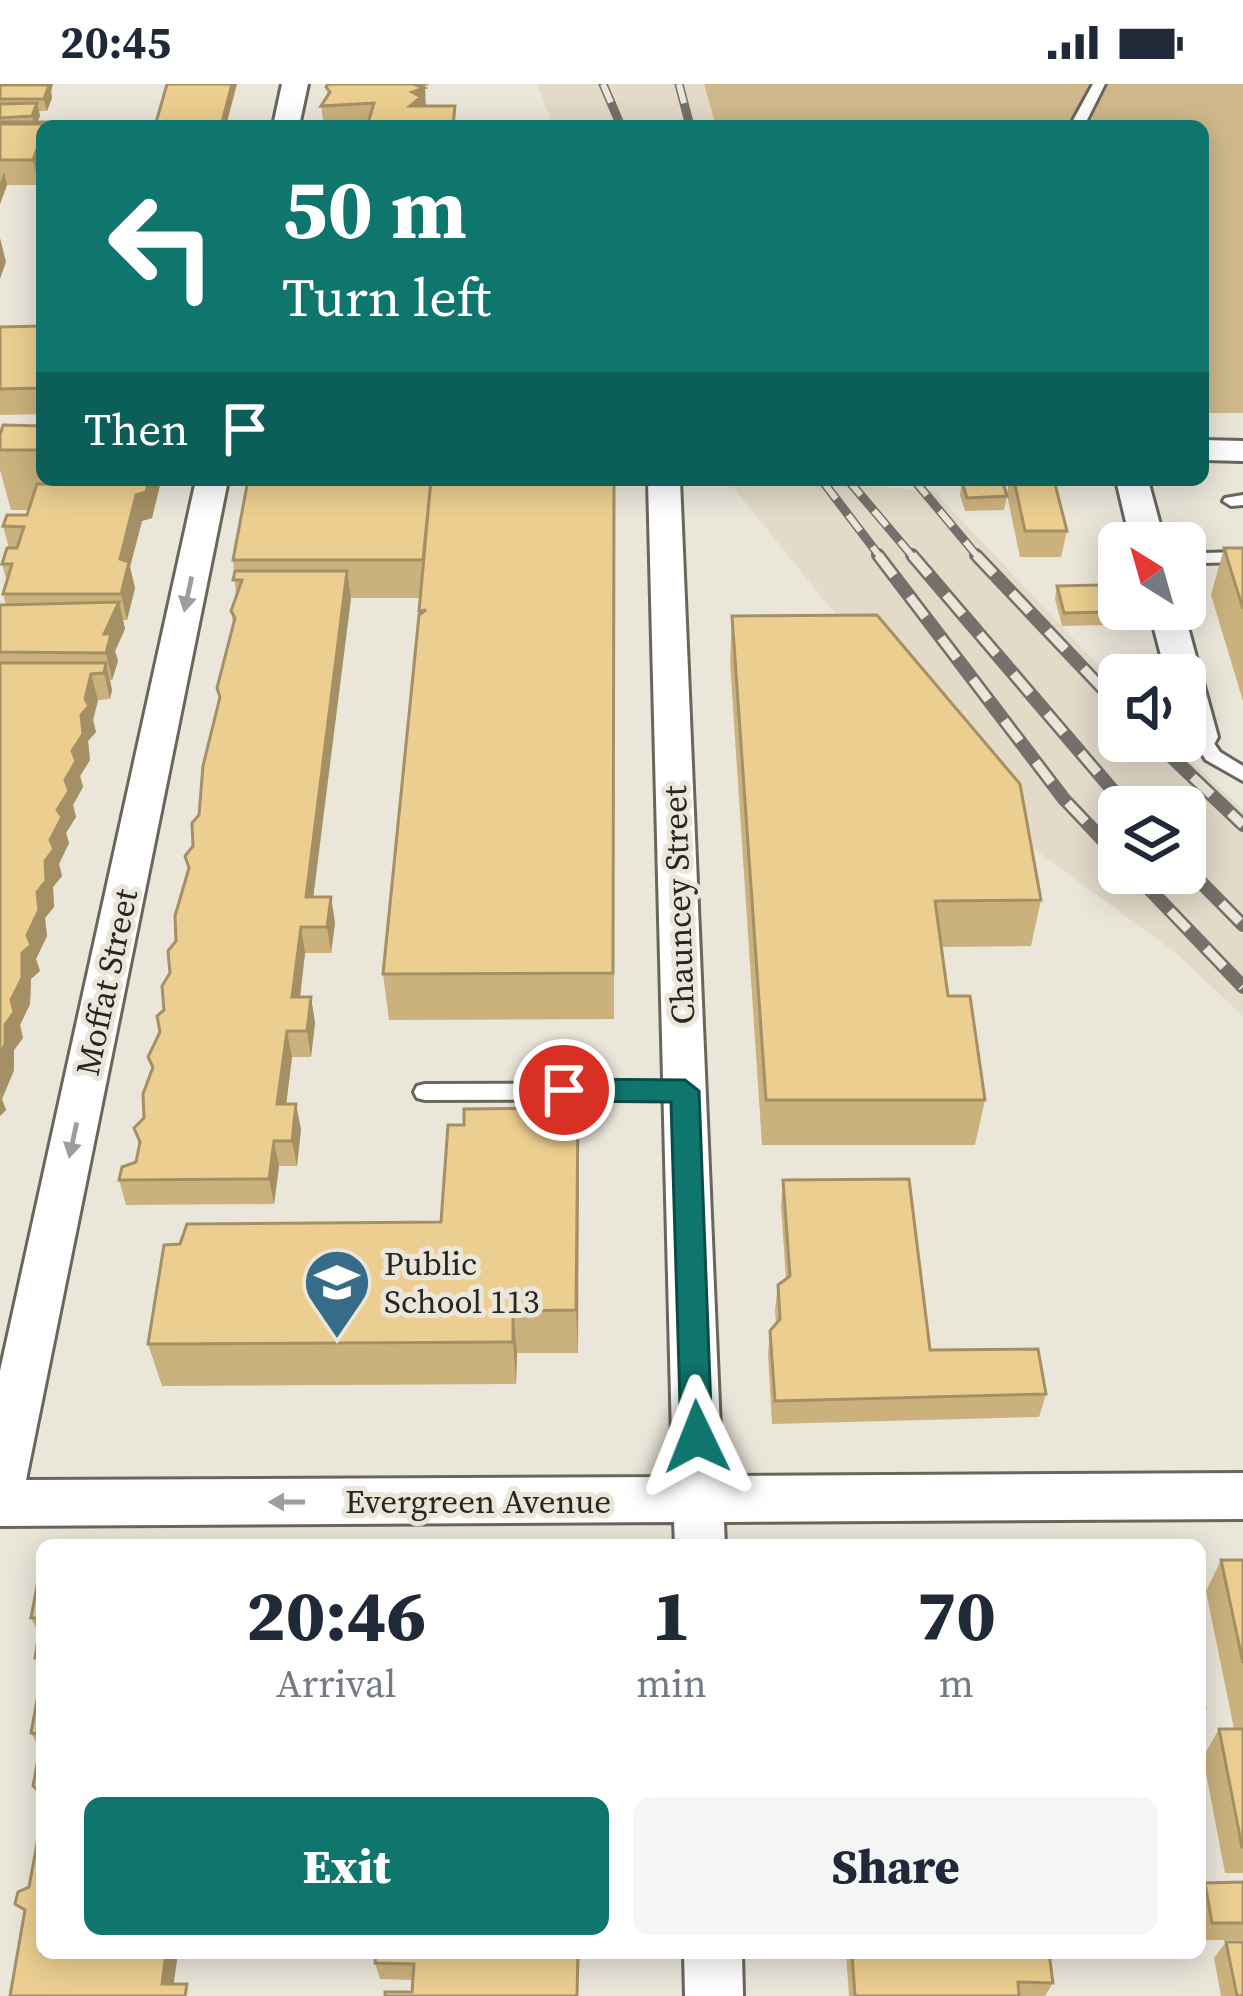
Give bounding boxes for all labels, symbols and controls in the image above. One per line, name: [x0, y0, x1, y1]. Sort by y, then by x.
text: 20:45: [60, 11, 171, 73]
text: 50 m: [282, 151, 467, 266]
icon: left: [84, 168, 240, 324]
text: Turn left: [282, 260, 491, 334]
icon: arrive: [212, 396, 278, 462]
text: Then: [84, 398, 188, 460]
north arrow: [1098, 522, 1206, 630]
map controls: [1098, 522, 1206, 894]
one-way arrow: [178, 576, 197, 614]
button: sound: [1098, 654, 1206, 762]
street label: Chauncey Street: [652, 784, 705, 1025]
button: layers: [1098, 786, 1206, 894]
street label: Moffat Street: [65, 885, 148, 1079]
pin: [513, 1039, 615, 1141]
icon: arrive: [531, 1057, 597, 1123]
one-way arrow: [62, 1122, 81, 1160]
place label: Public School 113: [384, 1241, 539, 1324]
school or university icon: Public School 113: [302, 1247, 372, 1341]
position arrow: [634, 1374, 760, 1500]
street label: Evergreen Avenue: [345, 1479, 611, 1524]
one-way arrow: [267, 1492, 305, 1512]
text: 20:46: [246, 1565, 426, 1664]
text: 1: [652, 1565, 691, 1664]
text: 70: [917, 1565, 996, 1664]
text: Arrival: [276, 1657, 396, 1710]
text: min: [636, 1657, 707, 1710]
text: m: [939, 1657, 974, 1710]
button: Exit: [84, 1797, 609, 1935]
button: Share: [633, 1797, 1158, 1935]

